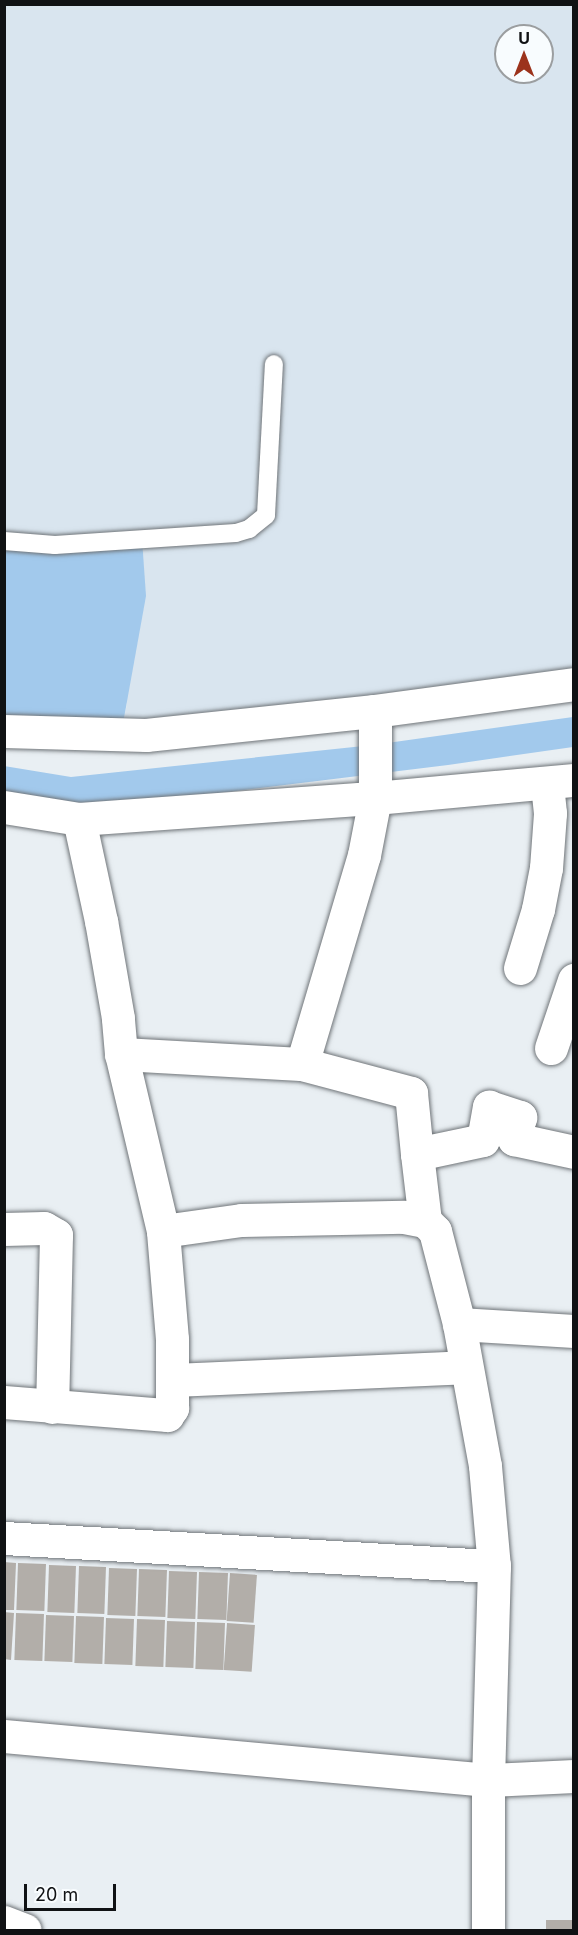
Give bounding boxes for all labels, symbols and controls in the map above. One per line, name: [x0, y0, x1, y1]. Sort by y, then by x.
north arrow: [494, 24, 554, 84]
text: U: [518, 28, 530, 48]
scale bar: [27, 1872, 118, 1910]
text: 20 m: [35, 1884, 78, 1905]

